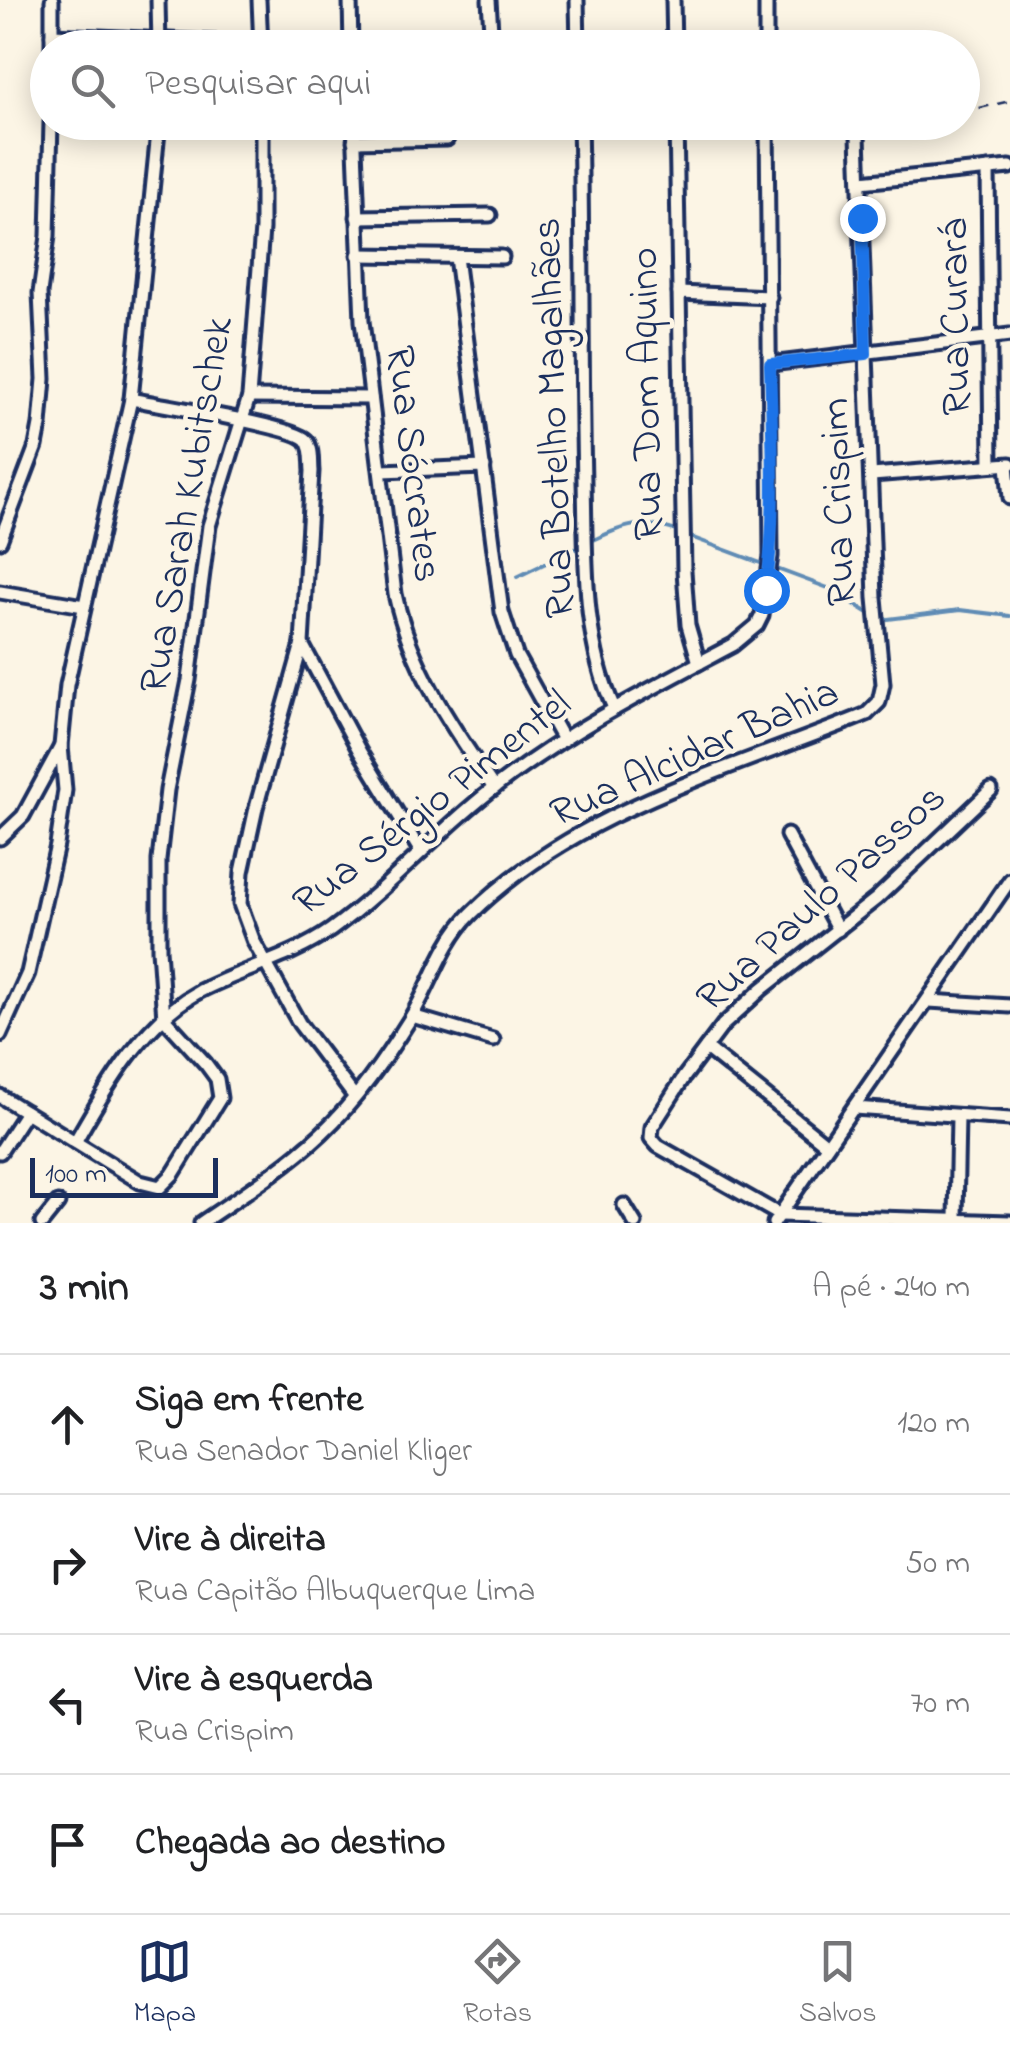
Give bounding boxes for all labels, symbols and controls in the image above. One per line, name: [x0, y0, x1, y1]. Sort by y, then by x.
search box: [30, 30, 980, 140]
text: Pesquisar aqui: [145, 57, 371, 113]
icon: search: [65, 58, 120, 113]
route end: [840, 196, 886, 242]
street label: Rua Botelho Magalhães: [518, 217, 592, 619]
street label: Rua Curará: [925, 218, 989, 416]
street label: Rua Dom Aquino: [615, 247, 681, 541]
street label: Rua Sarah Kubitschek: [125, 311, 251, 698]
street label: Rua Sócrates: [367, 342, 457, 586]
street label: Rua Crispim: [806, 397, 874, 607]
route start: [744, 568, 790, 614]
street label: Rua Alcidar Bahia: [541, 663, 849, 845]
street label: Rua Sérgio Pimentel: [281, 675, 585, 933]
street label: Rua Paulo Passos: [683, 770, 961, 1028]
scale bar: [30, 1153, 218, 1198]
text: 100 m: [45, 1155, 107, 1196]
text: 3 min: [40, 1258, 129, 1319]
text: A pé · 240 m: [812, 1265, 970, 1312]
text: Siga em frente: [135, 1373, 363, 1429]
icon: ahead: [40, 1397, 95, 1452]
text: 120 m: [897, 1401, 970, 1448]
text: Rua Senador Daniel Kliger: [135, 1429, 472, 1476]
text: Vire à direita: [135, 1513, 326, 1569]
icon: right: [40, 1537, 95, 1592]
text: 50 m: [905, 1541, 970, 1588]
text: Rua Capitão Albuquerque Lima: [135, 1569, 535, 1616]
text: Vire à esquerda: [135, 1653, 373, 1709]
icon: left: [40, 1677, 95, 1732]
text: 70 m: [910, 1681, 970, 1728]
text: Rua Crispim: [135, 1709, 294, 1756]
text: Chegada ao destino: [135, 1816, 446, 1872]
icon: arrive: [40, 1817, 95, 1872]
tab: Mapa: [134, 1934, 196, 2035]
tab: Rotas: [463, 1934, 532, 2035]
tab: Salvos: [799, 1934, 876, 2035]

